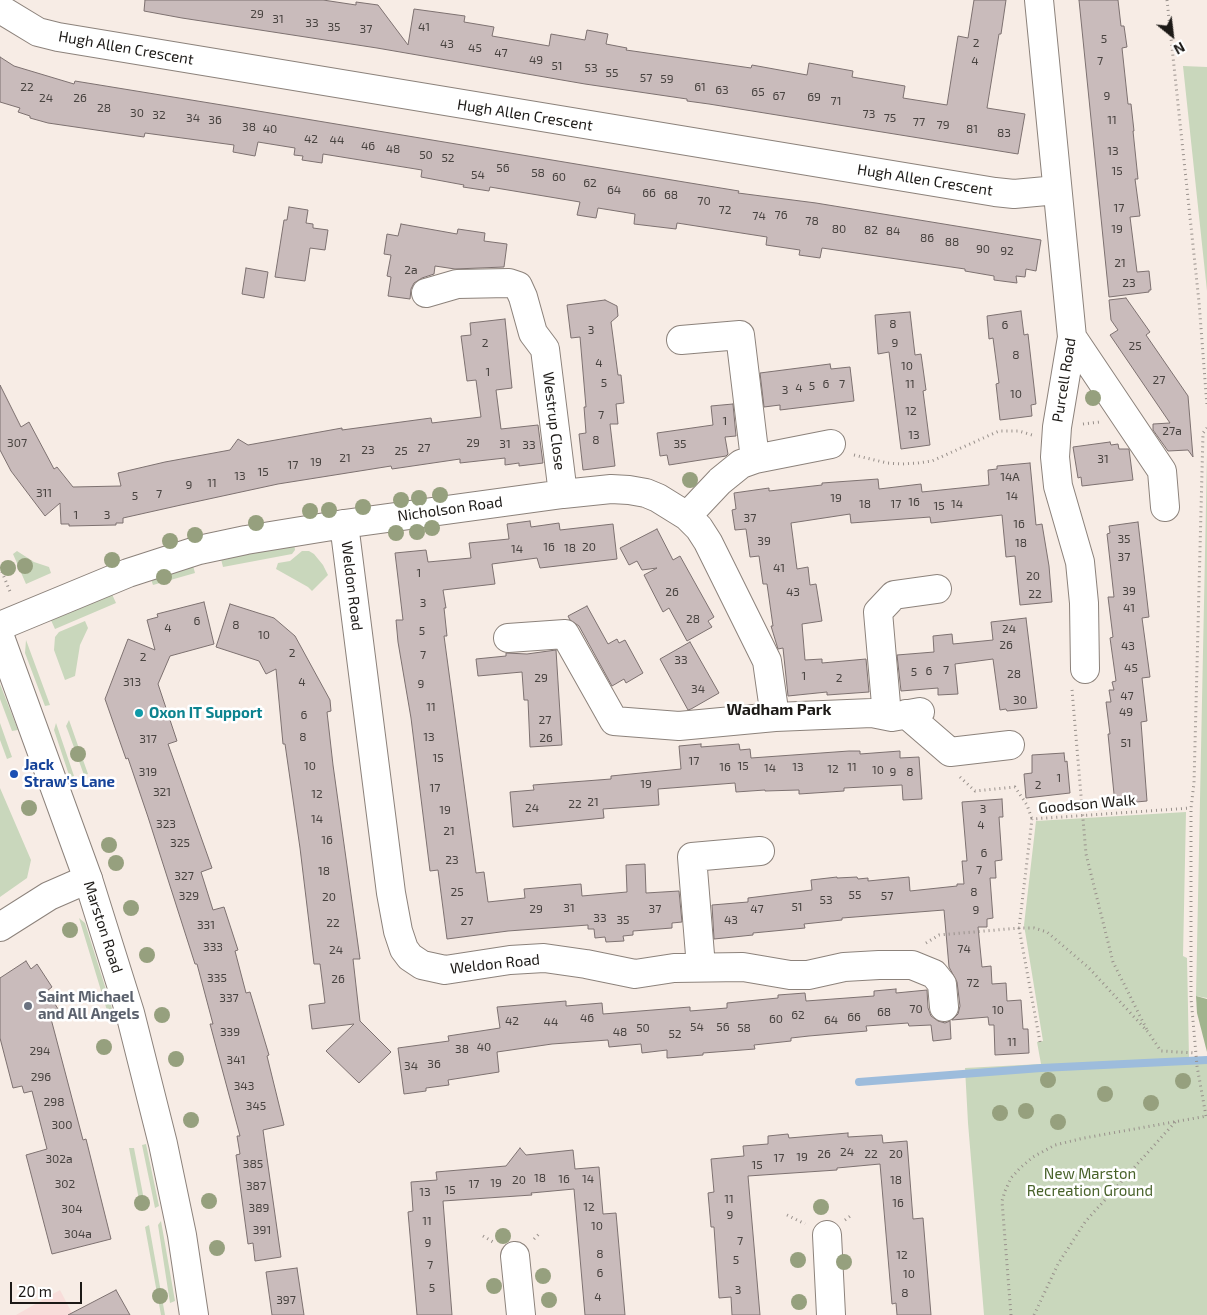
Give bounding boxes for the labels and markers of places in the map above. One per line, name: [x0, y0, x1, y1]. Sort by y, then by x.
place label: Oxon IT Support: [149, 704, 262, 722]
marker: Oxon IT Support: [133, 707, 145, 719]
place label: Jack Straw's Lane: [24, 756, 115, 791]
marker: Jack Straw's Lane: [8, 768, 20, 780]
place label: Saint Michael and All Angels: [38, 988, 139, 1023]
marker: Saint Michael and All Angels: [22, 1000, 34, 1012]

